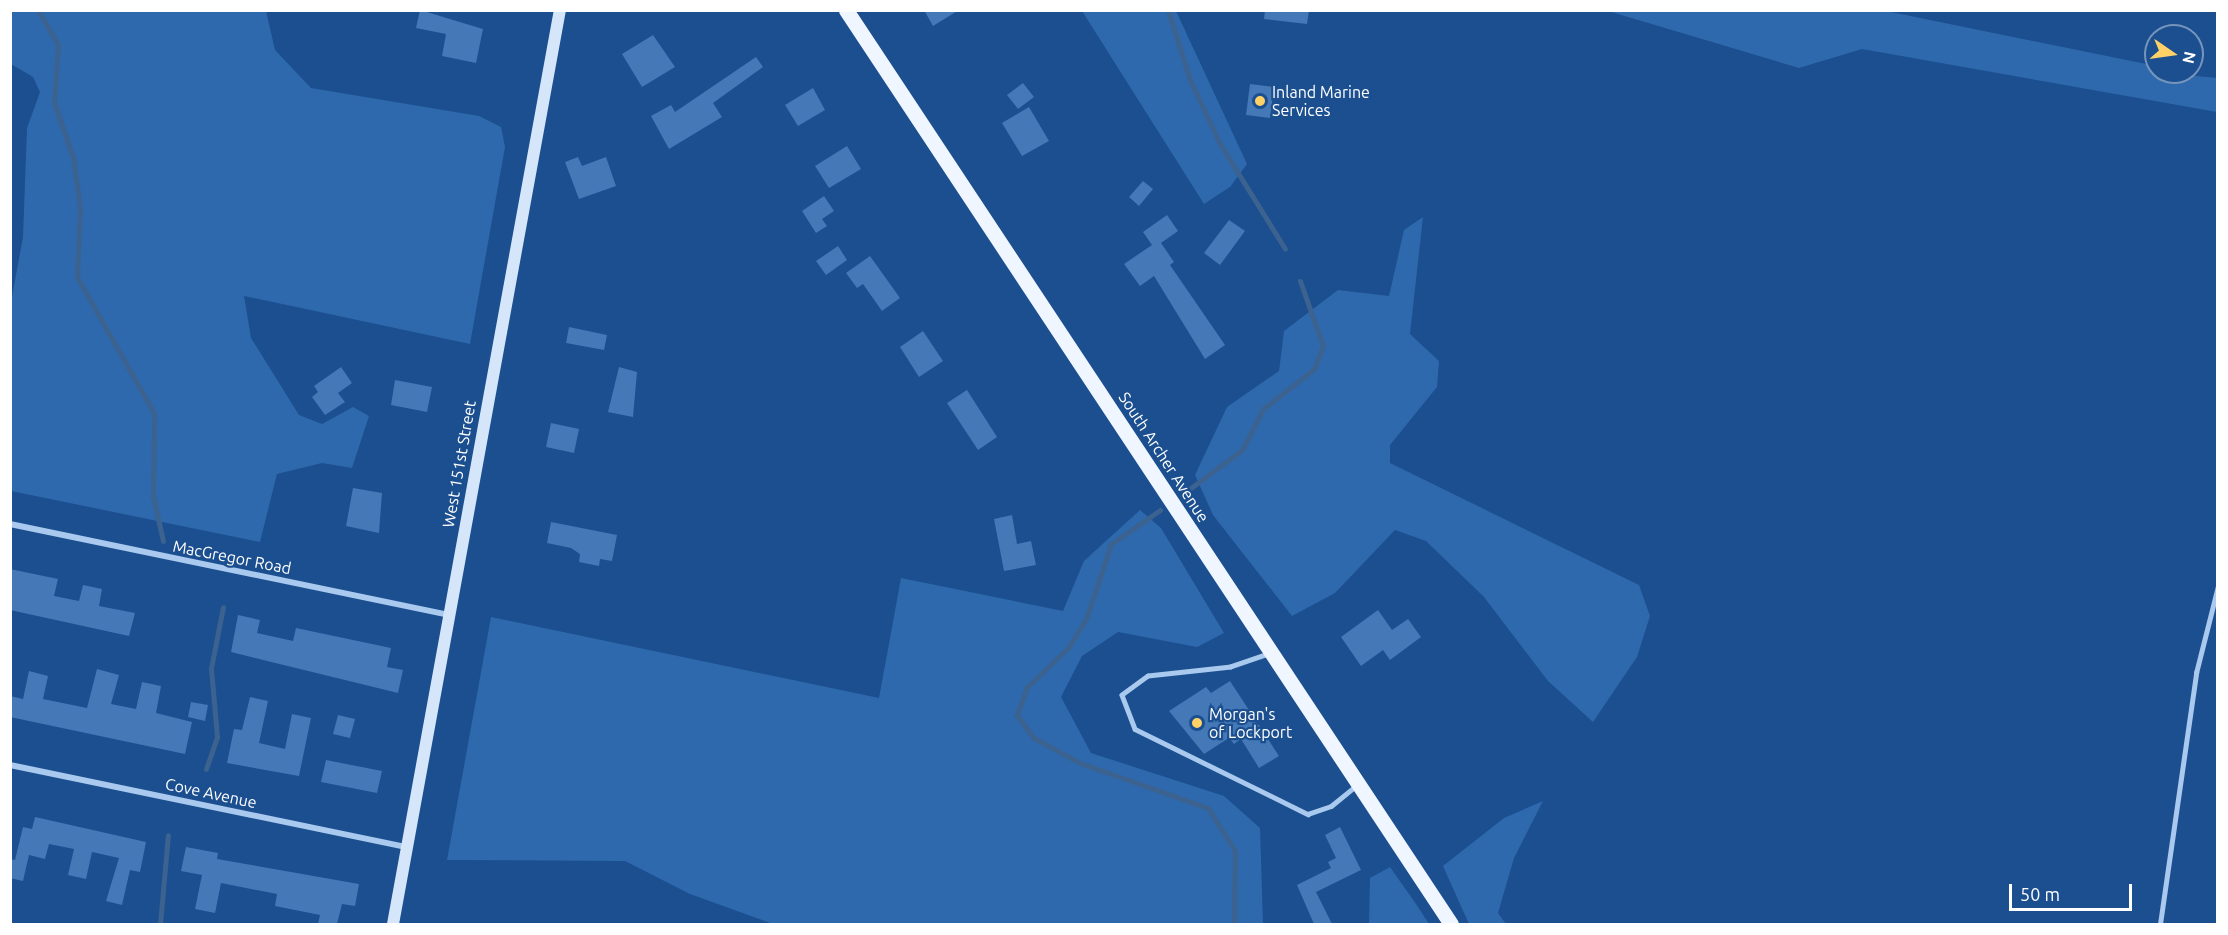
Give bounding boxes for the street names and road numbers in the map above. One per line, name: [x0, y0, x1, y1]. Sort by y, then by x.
street label: South Archer Avenue: [1115, 388, 1213, 526]
street label: West 151st Street: [438, 399, 480, 529]
street label: MacGregor Road: [171, 536, 293, 578]
street label: Cove Avenue: [163, 774, 259, 812]

